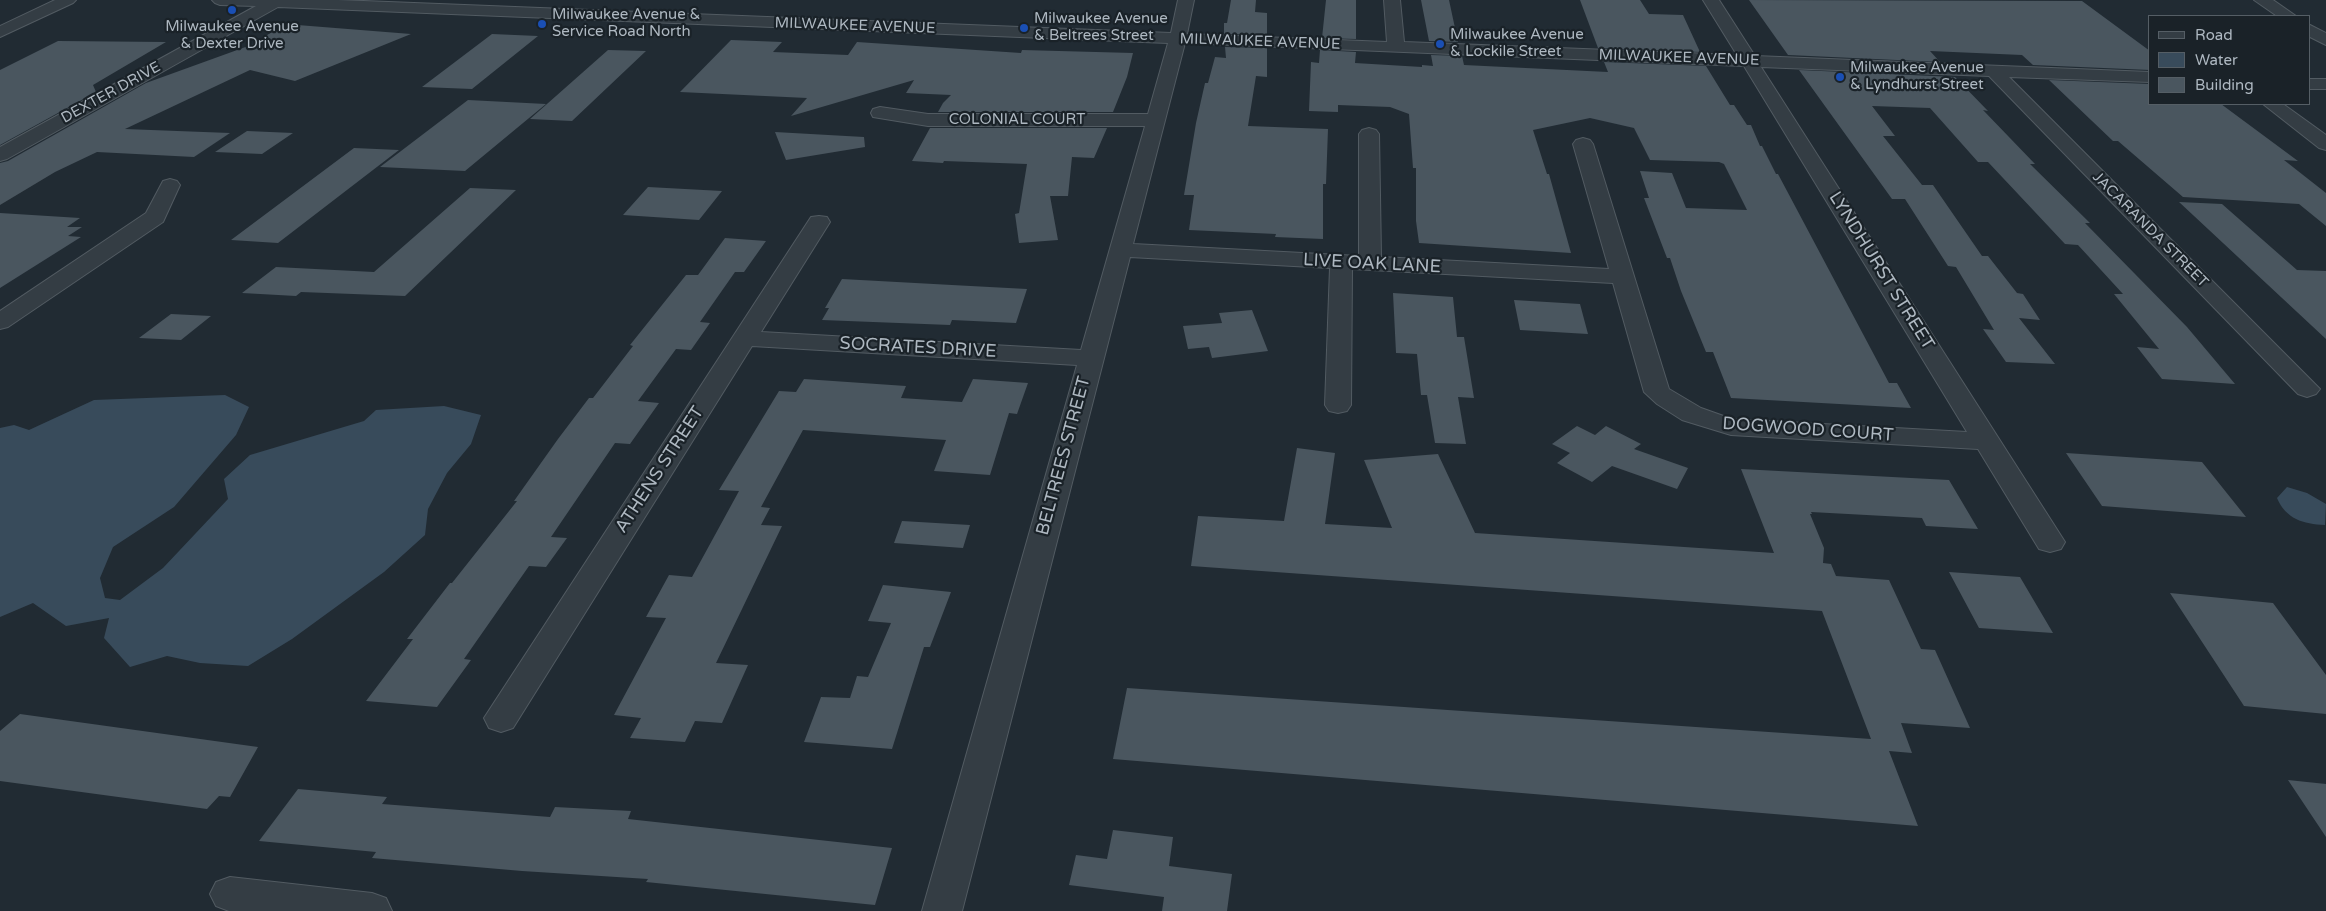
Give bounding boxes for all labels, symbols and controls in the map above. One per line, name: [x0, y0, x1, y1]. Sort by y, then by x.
marker: Milwaukee Avenue & Dexter Drive: [226, 4, 238, 16]
place label: Milwaukee Avenue & Service Road North: [552, 6, 701, 41]
place label: Milwaukee Avenue & Beltrees Street: [1034, 10, 1168, 45]
street label: MILWAUKEE AVENUE: [774, 14, 936, 38]
legend: [2148, 15, 2311, 105]
place label: Milwaukee Avenue & Dexter Drive: [165, 18, 299, 53]
marker: Milwaukee Avenue & Service Road North: [536, 18, 548, 30]
marker: Milwaukee Avenue & Beltrees Street: [1018, 22, 1030, 34]
place label: Milwaukee Avenue & Lockile Street: [1450, 26, 1584, 61]
text: Road: [2195, 26, 2233, 44]
street label: MILWAUKEE AVENUE: [1179, 30, 1341, 54]
marker: Milwaukee Avenue & Lockile Street: [1434, 38, 1446, 50]
street label: MILWAUKEE AVENUE: [1598, 46, 1760, 70]
text: Water: [2195, 51, 2238, 69]
street label: DEXTER DRIVE: [58, 58, 164, 128]
place label: Milwaukee Avenue & Lyndhurst Street: [1850, 59, 1984, 94]
marker: Milwaukee Avenue & Lyndhurst Street: [1834, 71, 1846, 83]
text: Building: [2195, 76, 2254, 94]
street label: COLONIAL COURT: [949, 111, 1085, 129]
street label: JACARANDA STREET: [2088, 168, 2212, 292]
street label: LYNDHURST STREET: [1823, 188, 1939, 354]
street label: LIVE OAK LANE: [1303, 250, 1441, 278]
street label: SOCRATES DRIVE: [839, 333, 997, 363]
street label: BELTREES STREET: [1032, 374, 1096, 538]
street label: ATHENS STREET: [611, 403, 709, 537]
street label: DOGWOOD COURT: [1722, 413, 1894, 447]

